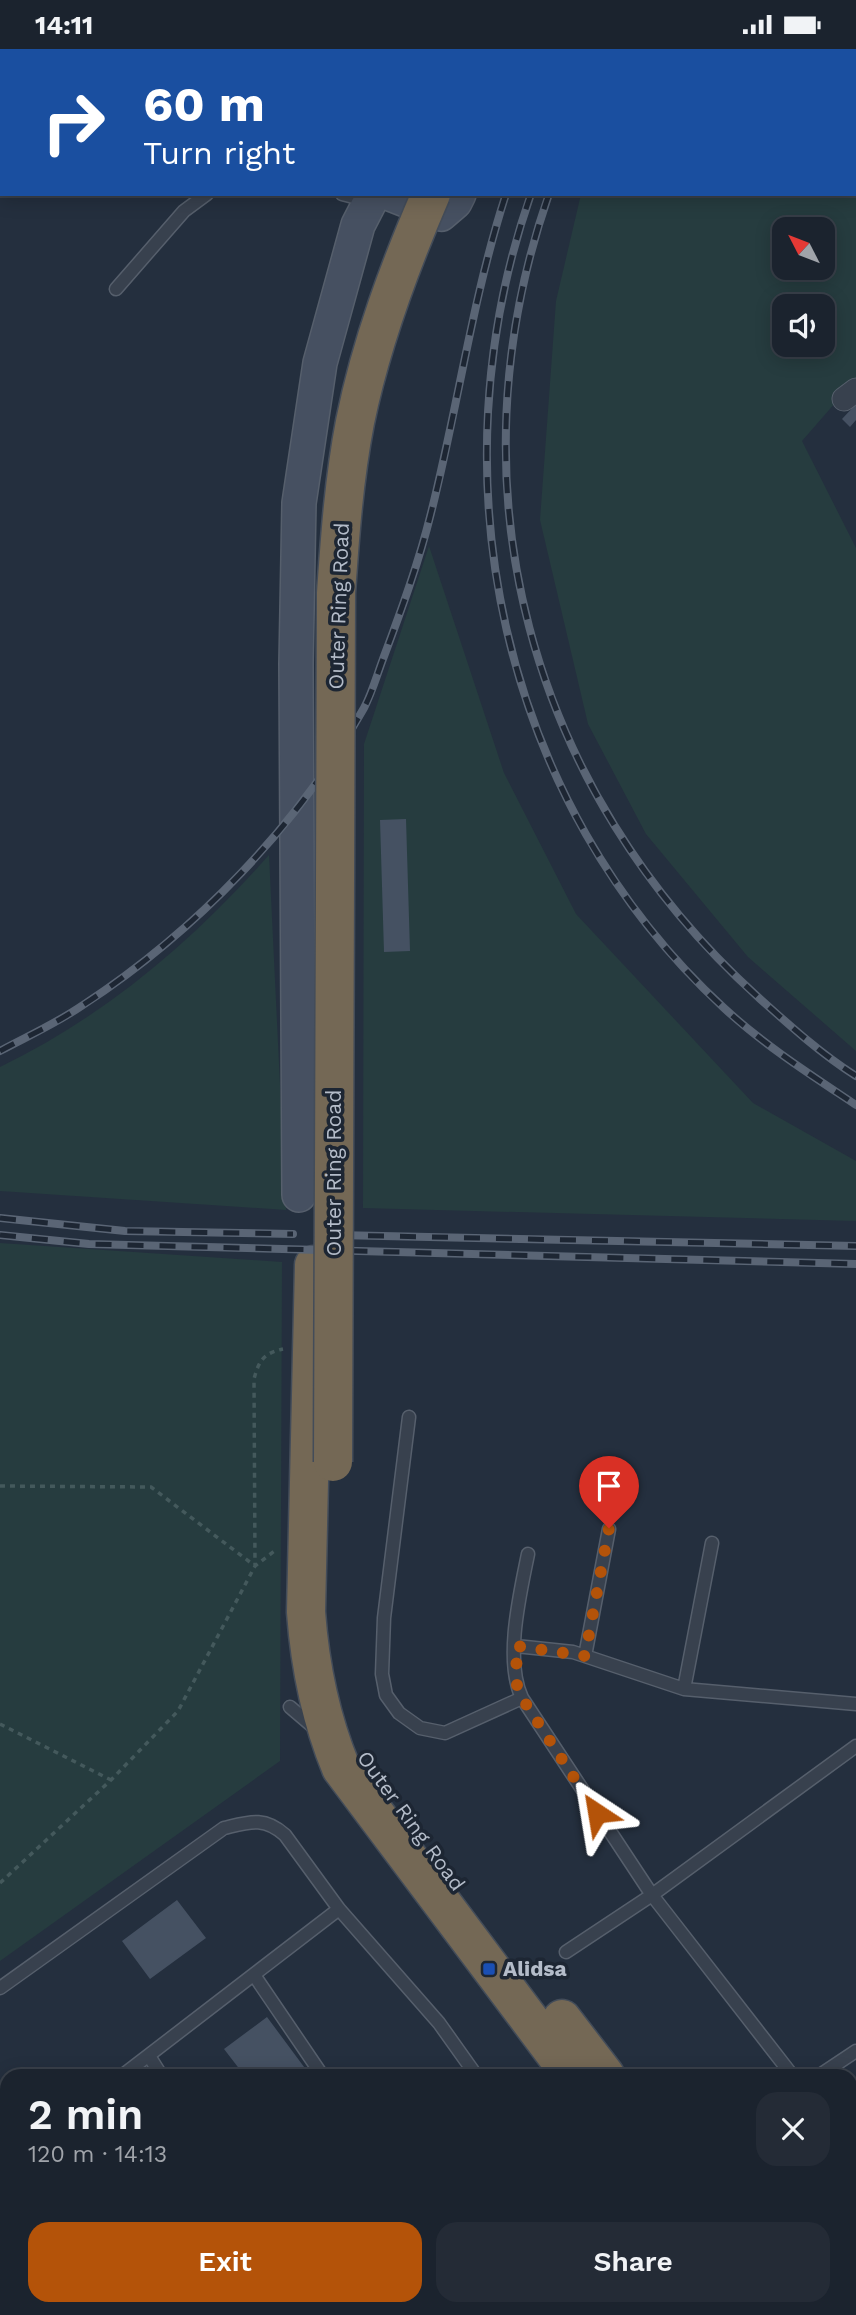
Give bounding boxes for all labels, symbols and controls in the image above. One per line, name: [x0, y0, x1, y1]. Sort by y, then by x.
text: 14:11: [35, 10, 93, 40]
text: 60 m: [143, 75, 265, 133]
icon: right: [28, 77, 119, 168]
text: Turn right: [143, 134, 295, 172]
north arrow: [772, 217, 835, 280]
map controls: [772, 217, 835, 357]
button: sound: [772, 294, 835, 357]
street label: Outer Ring Road: [323, 522, 354, 690]
street label: Outer Ring Road: [321, 1090, 346, 1256]
pin: [579, 1456, 639, 1528]
icon: arrive: [590, 1467, 628, 1505]
street label: Outer Ring Road: [352, 1746, 471, 1896]
position arrow: [560, 1776, 634, 1850]
place label: Alidsa: [503, 1956, 568, 1981]
marker: Alidsa: [481, 1961, 497, 1977]
text: 2 min: [28, 2090, 143, 2139]
button: close: [756, 2092, 830, 2166]
text: 120 m · 14:13: [28, 2141, 167, 2168]
button: Exit: [28, 2222, 422, 2302]
button: Share: [436, 2222, 830, 2302]

